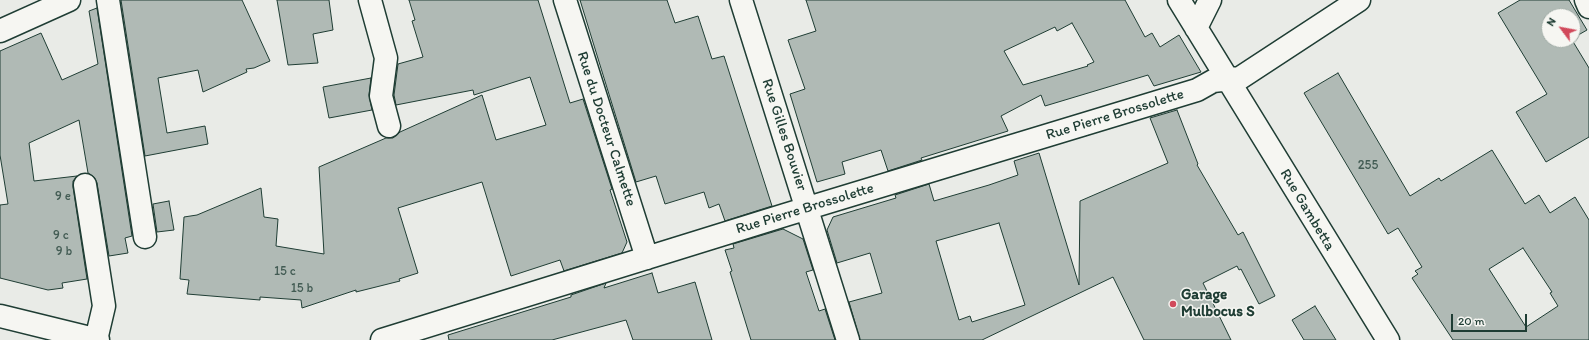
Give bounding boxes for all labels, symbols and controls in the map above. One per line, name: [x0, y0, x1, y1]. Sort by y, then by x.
north arrow: [1541, 8, 1581, 48]
text: N: [1544, 15, 1559, 29]
street label: Rue du Docteur Calmette: [572, 49, 640, 209]
street label: Rue Gilles Bouvier: [757, 77, 811, 193]
street label: Rue Pierre Brossolette: [1044, 85, 1186, 145]
house number: 255: [1358, 158, 1378, 174]
street label: Rue Gambetta: [1276, 166, 1338, 254]
street label: Rue Pierre Brossolette: [734, 179, 876, 239]
house number: 9 e: [55, 189, 71, 205]
house number: 9 c: [53, 228, 69, 244]
house number: 9 b: [56, 244, 72, 260]
house number: 15 c: [274, 264, 296, 280]
house number: 15 b: [291, 281, 313, 297]
place label: Garage Mulbocus S: [1181, 286, 1255, 321]
marker: Garage Mulbocus S: [1168, 299, 1178, 309]
scale bar: [1453, 306, 1529, 332]
text: 20 m: [1458, 314, 1485, 328]

